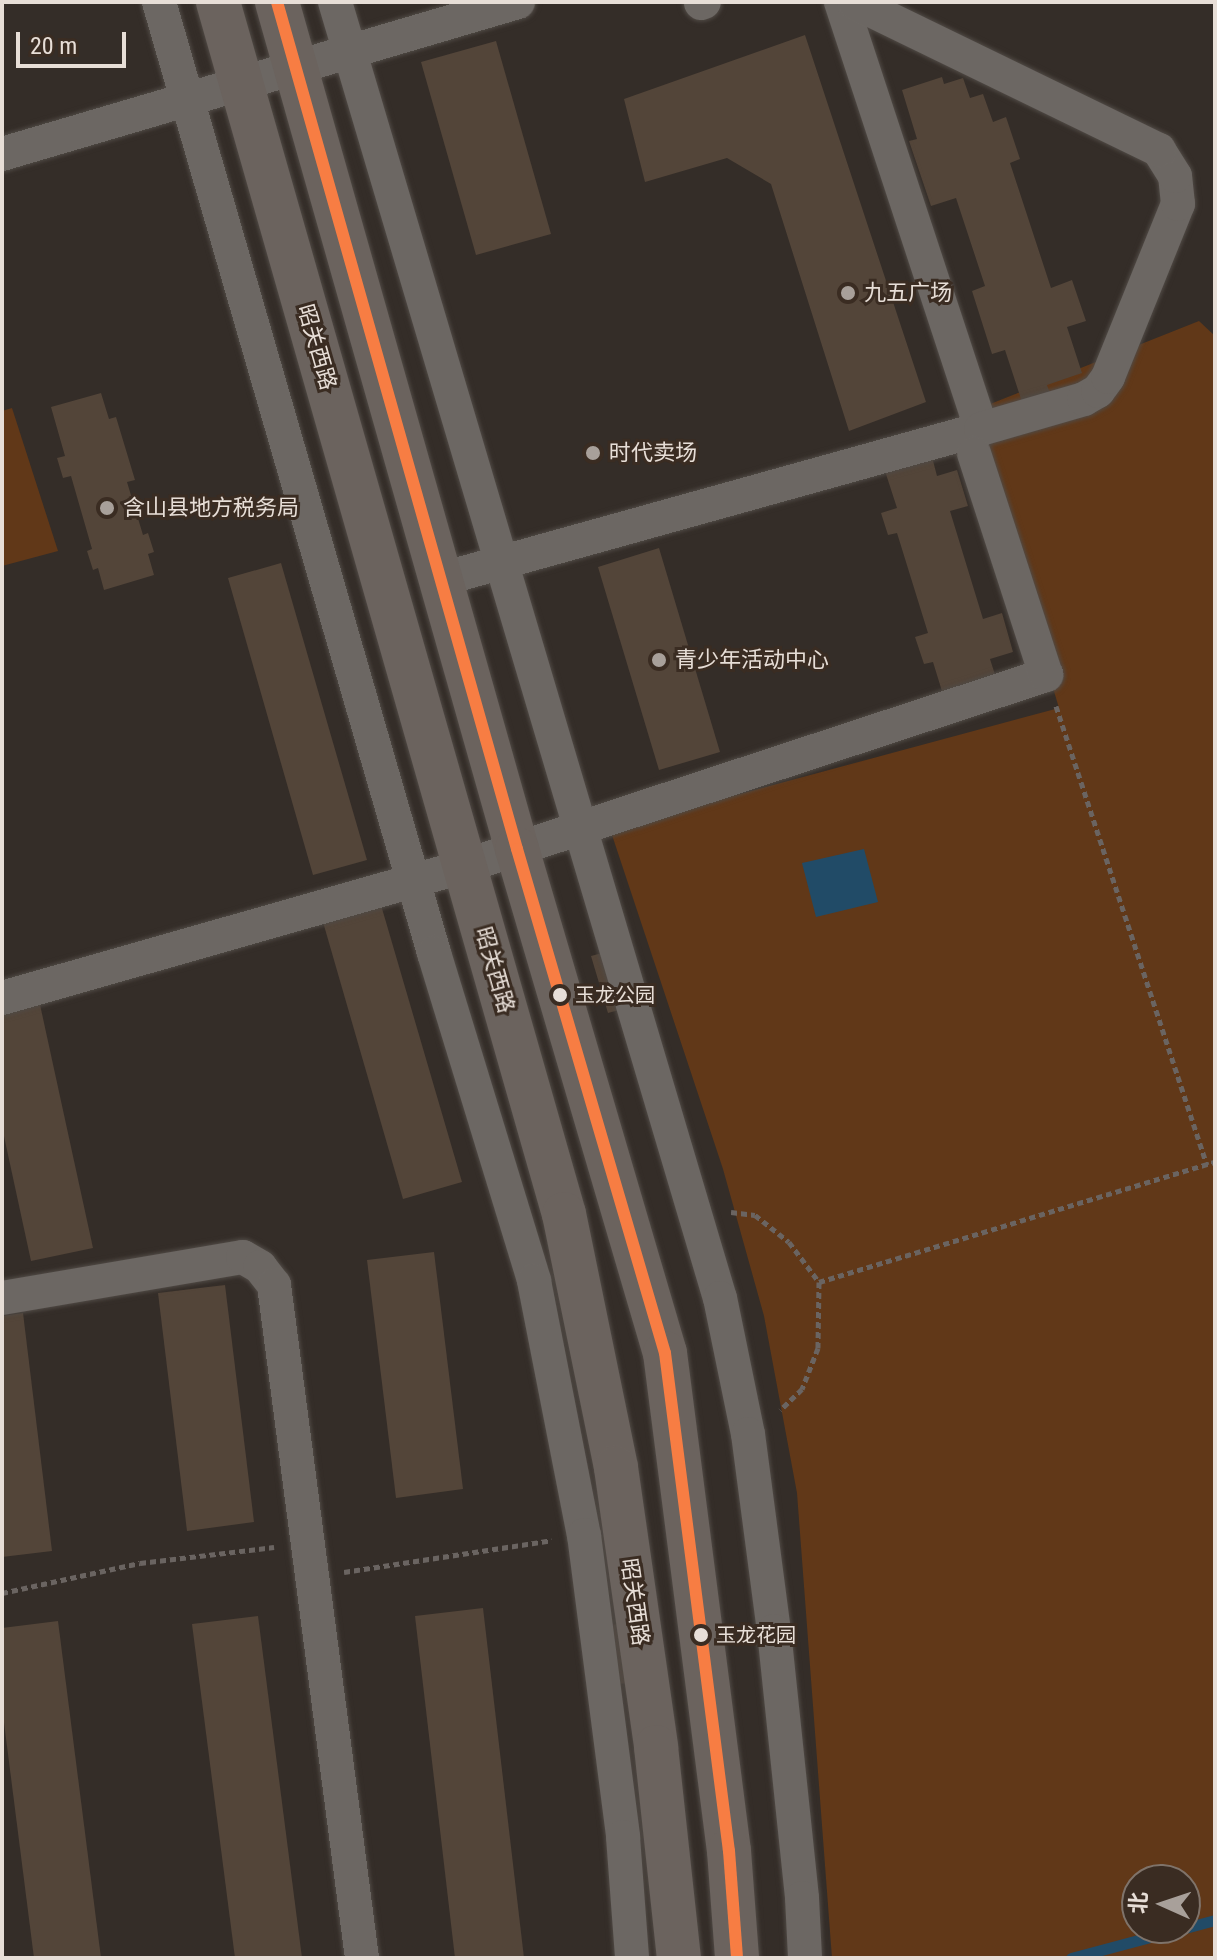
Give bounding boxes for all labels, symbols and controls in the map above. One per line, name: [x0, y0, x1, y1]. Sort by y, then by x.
scale bar: [20, 16, 130, 66]
text: 20 m: [30, 32, 77, 60]
place label: 九五广场: [864, 280, 952, 306]
marker: 九五广场: [839, 284, 857, 302]
street label: 昭关西路: [292, 301, 342, 393]
place label: 时代卖场: [609, 440, 697, 466]
marker: 时代卖场: [584, 444, 602, 462]
place label: 含山县地方税务局: [123, 495, 299, 521]
marker: 含山县地方税务局: [98, 499, 116, 517]
place label: 青少年活动中心: [675, 647, 829, 673]
marker: 青少年活动中心: [650, 651, 668, 669]
street label: 昭关西路: [470, 924, 520, 1016]
place label: 玉龙公园: [575, 983, 655, 1007]
marker: 玉龙公园: [552, 987, 568, 1003]
street label: 昭关西路: [616, 1557, 654, 1647]
place label: 玉龙花园: [716, 1623, 796, 1647]
marker: 玉龙花园: [693, 1627, 709, 1643]
north arrow: [1121, 1864, 1201, 1944]
text: 北: [1125, 1891, 1152, 1914]

